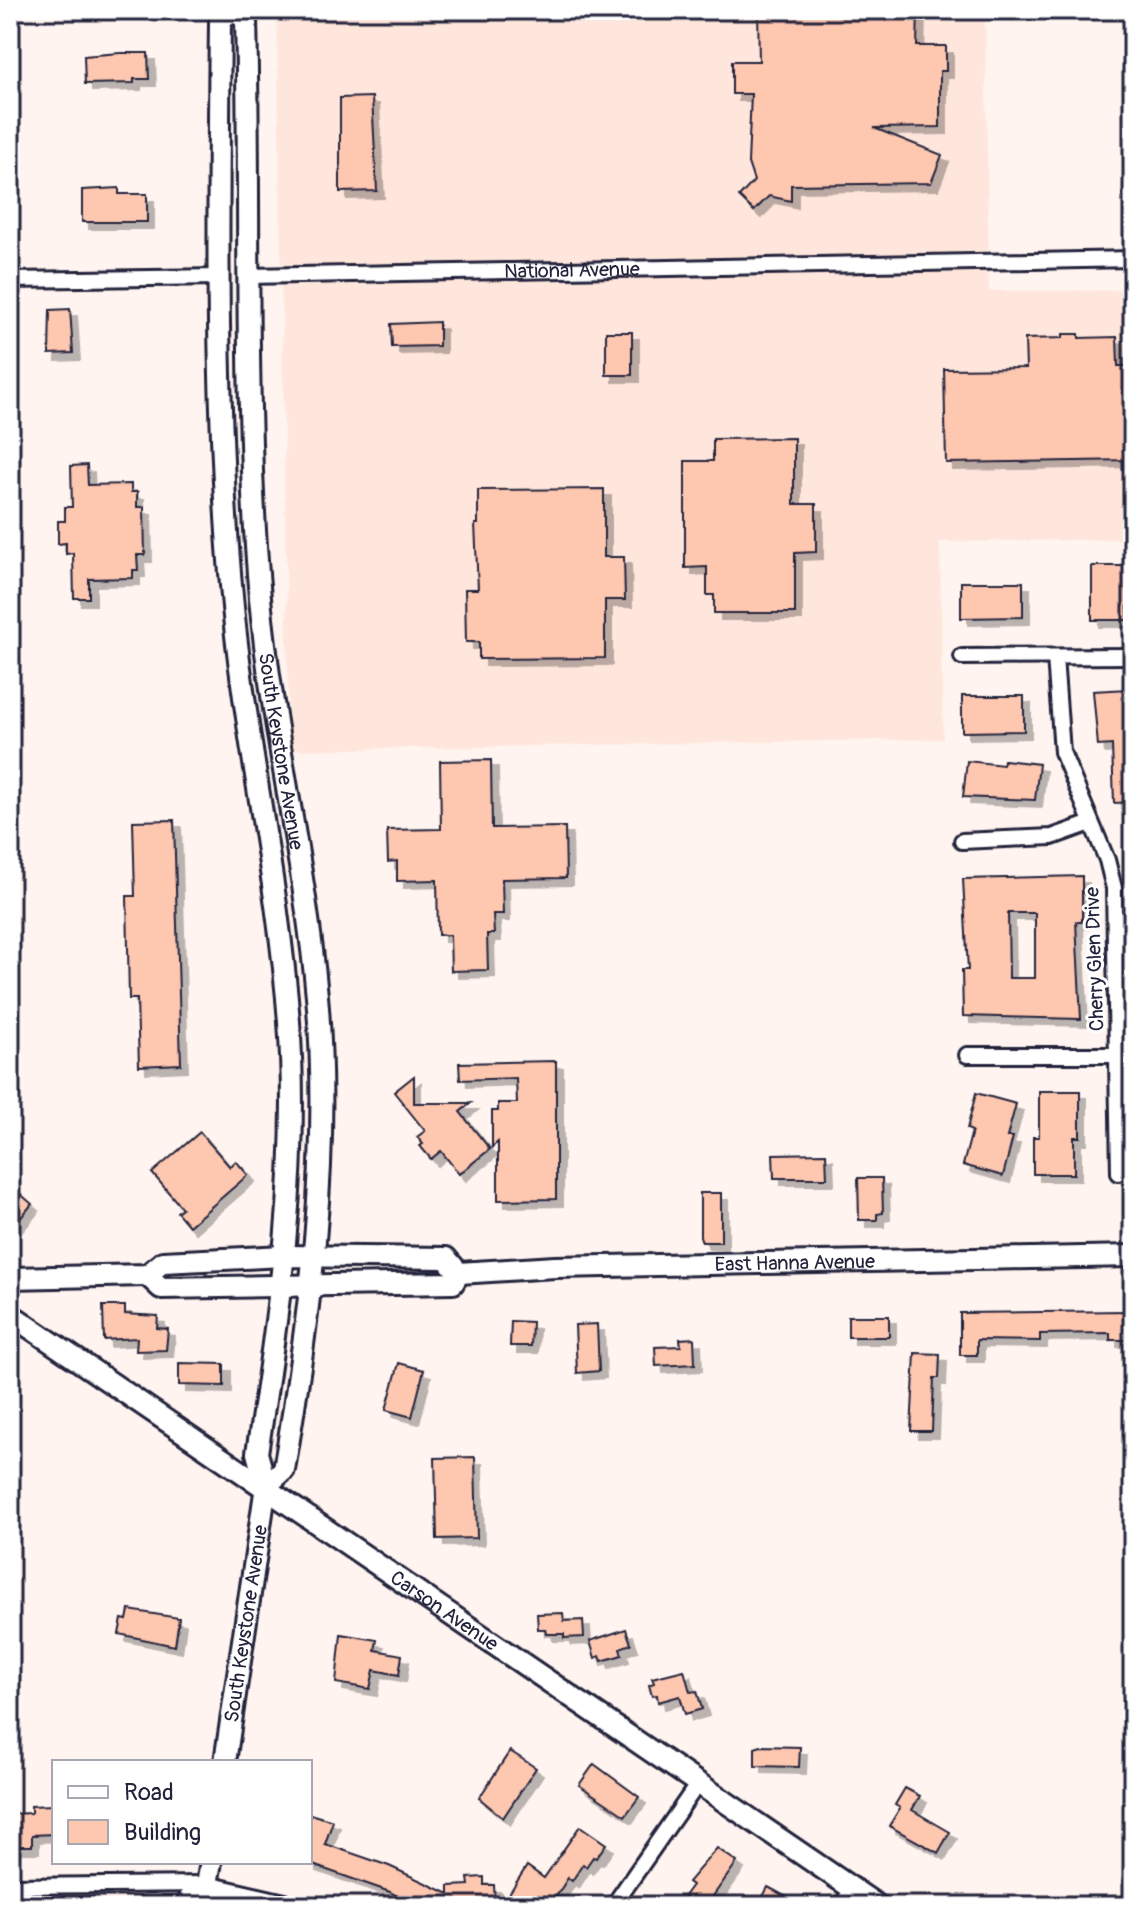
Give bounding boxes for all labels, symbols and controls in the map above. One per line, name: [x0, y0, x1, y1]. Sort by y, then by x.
street label: National Avenue: [504, 256, 640, 284]
street label: South Keystone Avenue: [253, 651, 309, 852]
street label: Cherry Glen Drive: [1079, 886, 1110, 1032]
street label: East Hanna Avenue: [714, 1249, 875, 1277]
street label: South Keystone Avenue: [219, 1523, 273, 1724]
street label: Carson Avenue: [385, 1565, 503, 1657]
legend: [52, 1760, 312, 1864]
text: Road: [124, 1778, 174, 1807]
text: Building: [124, 1818, 201, 1847]

